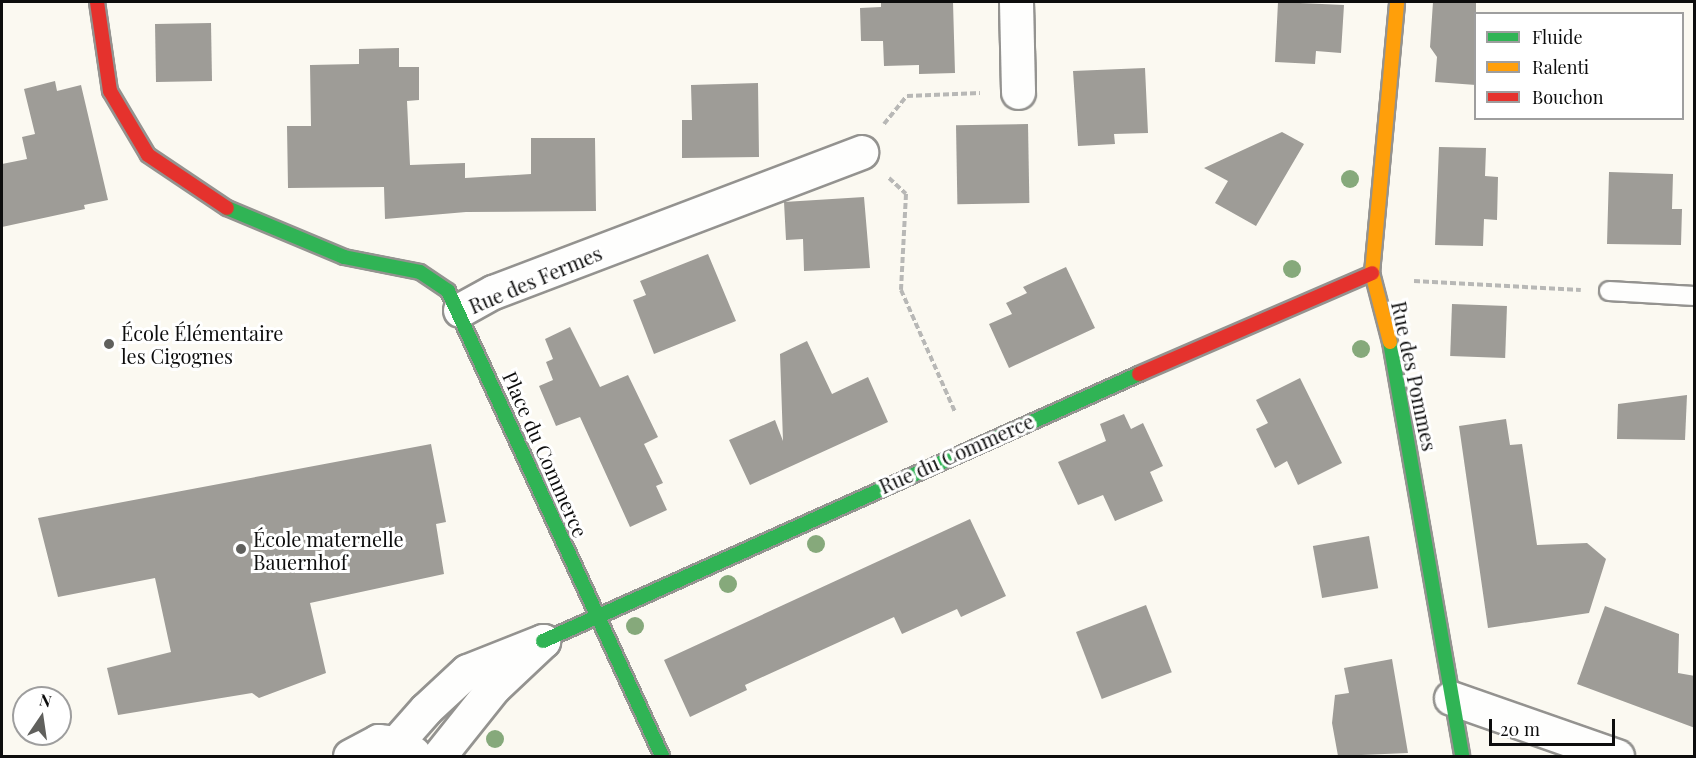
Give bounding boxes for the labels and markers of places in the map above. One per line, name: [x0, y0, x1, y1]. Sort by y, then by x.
place label: École Élémentaire les Cigognes: [121, 320, 283, 367]
marker: École Élémentaire les Cigognes: [102, 337, 116, 351]
place label: École maternelle Bauernhof: [253, 526, 404, 573]
marker: École maternelle Bauernhof: [234, 542, 248, 556]

